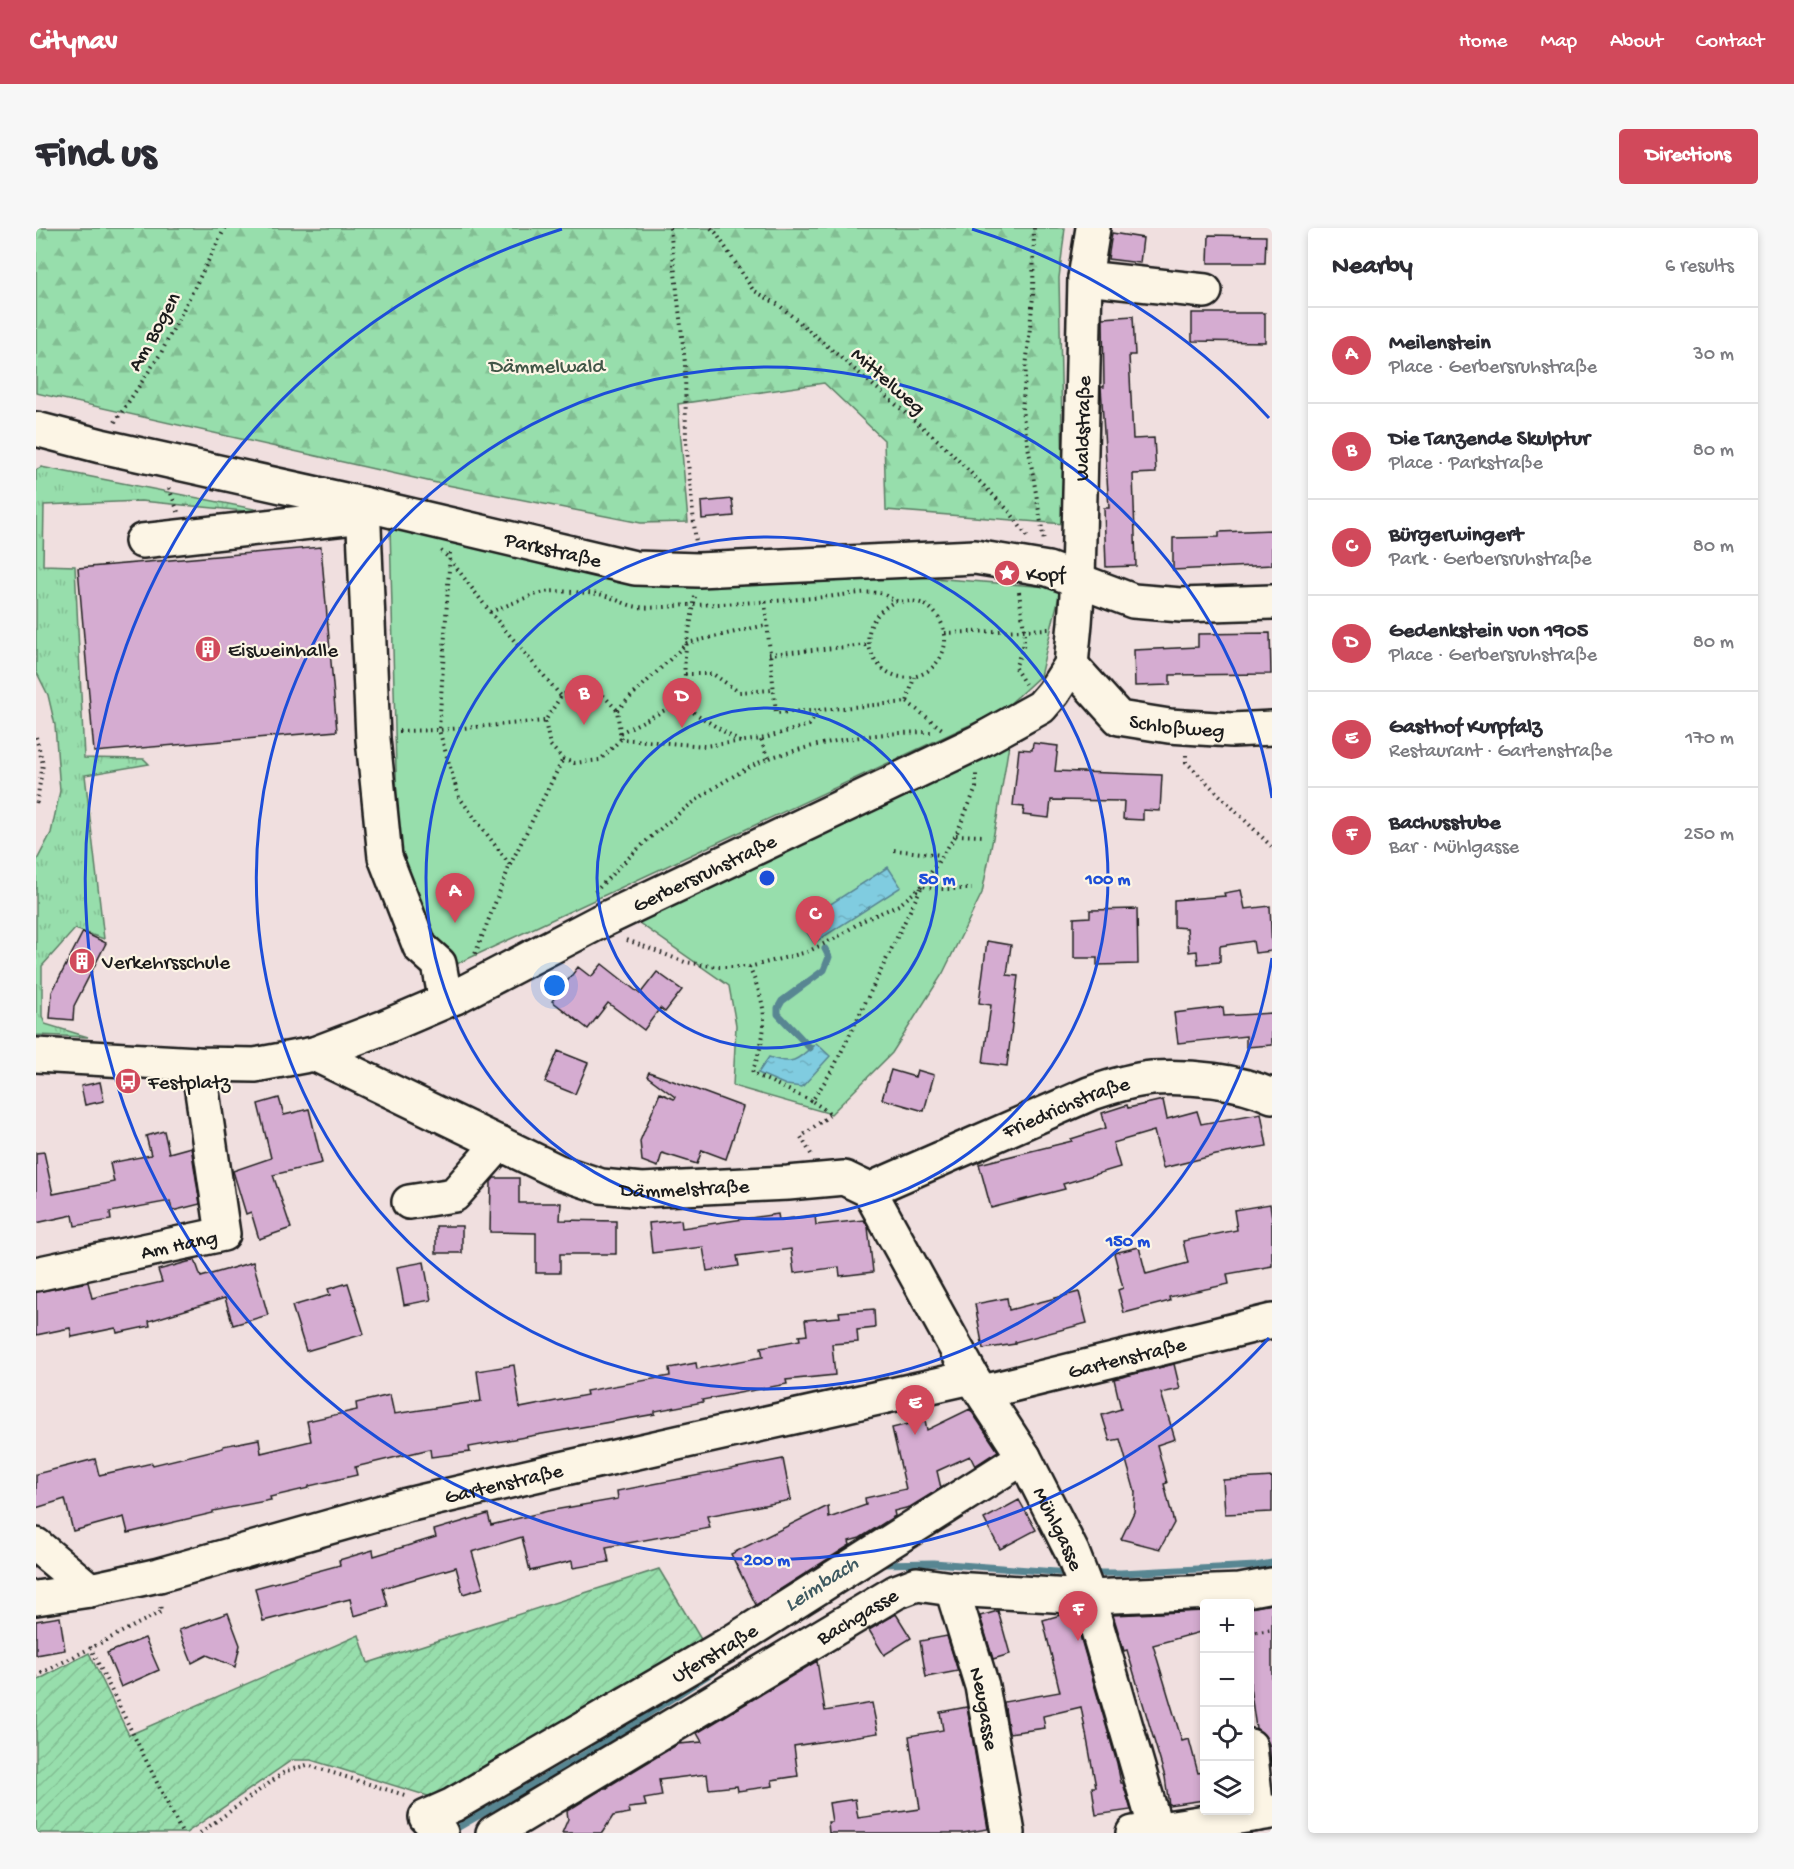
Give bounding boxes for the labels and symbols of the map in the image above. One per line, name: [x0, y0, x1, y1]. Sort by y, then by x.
street label: Am Bogen: [124, 289, 188, 377]
street label: Mittelweg: [844, 343, 929, 422]
park label: Dämmelwald: [487, 356, 606, 381]
street label: Waldstraße: [1071, 374, 1099, 482]
street label: Parkstraße: [500, 528, 605, 576]
place icon: Kopf: [992, 558, 1022, 588]
place label: Kopf: [1026, 564, 1067, 589]
building icon: Eisweinhalle: [193, 634, 223, 664]
place label: Eisweinhalle: [228, 640, 339, 665]
pin: B: [564, 676, 604, 725]
pin: D: [662, 678, 702, 728]
street label: Schloßweg: [1127, 711, 1225, 745]
street label: Gerbersruhstraße: [630, 830, 782, 920]
centre of rings: [757, 868, 777, 888]
text: 50 m: [919, 870, 956, 891]
text: 100 m: [1085, 870, 1131, 891]
pin: A: [436, 874, 474, 923]
pin: C: [796, 896, 834, 946]
building icon: Verkehrsschule: [67, 946, 97, 976]
place label: Verkehrsschule: [101, 952, 231, 977]
your location: [540, 971, 569, 1000]
bus stop icon: Festplatz: [113, 1066, 143, 1096]
place label: Festplatz: [147, 1072, 231, 1097]
street label: Friedrichstraße: [999, 1073, 1134, 1147]
street label: Dämmelstraße: [616, 1176, 751, 1206]
street label: Am Hang: [139, 1227, 220, 1267]
text: 150 m: [1105, 1232, 1150, 1253]
street label: Gartenstraße: [1066, 1333, 1190, 1387]
pin: E: [896, 1386, 934, 1435]
street label: Gartenstraße: [443, 1460, 567, 1512]
street label: Mühlgasse: [1025, 1484, 1087, 1576]
text: 200 m: [744, 1551, 790, 1572]
water label: Leimbach: [780, 1552, 864, 1619]
street label: Bachgasse: [812, 1584, 905, 1653]
pin: F: [1058, 1592, 1098, 1641]
street label: Uferstraße: [668, 1619, 765, 1690]
street label: Neugasse: [961, 1665, 1002, 1754]

